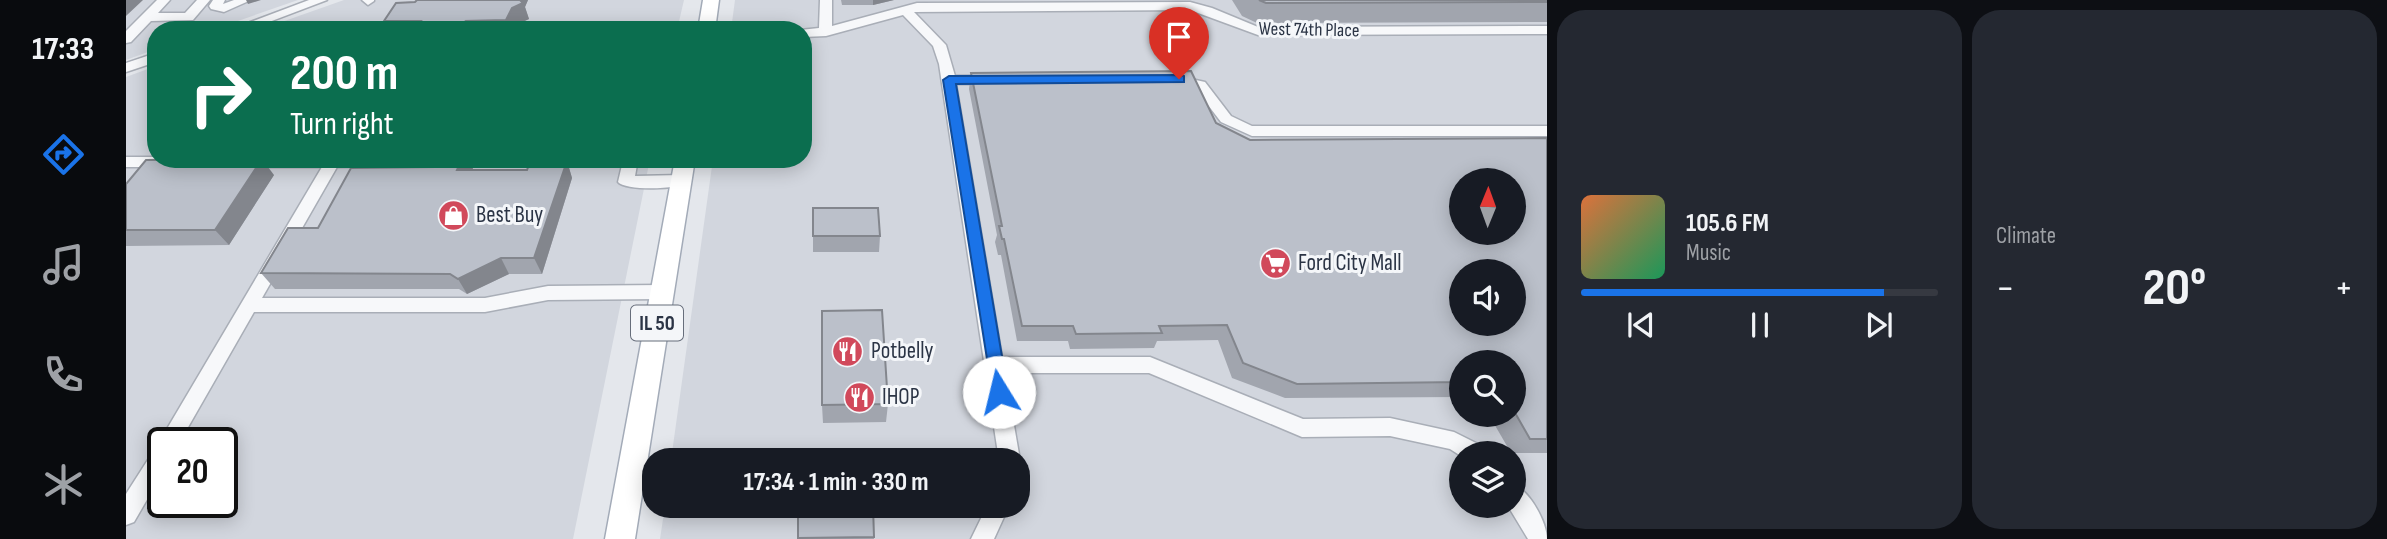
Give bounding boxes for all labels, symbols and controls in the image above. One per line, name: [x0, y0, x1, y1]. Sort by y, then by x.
pin: [1149, 7, 1209, 79]
icon: arrive: [1160, 18, 1198, 56]
street label: West 74th Place: [1258, 18, 1360, 42]
text: 17:33: [32, 30, 94, 69]
text: 200 m: [290, 45, 398, 104]
icon: right: [175, 49, 266, 140]
text: Turn right: [290, 105, 394, 144]
icon: directions: [39, 130, 88, 179]
north arrow: [1449, 168, 1526, 245]
map controls: [1449, 168, 1526, 518]
shop icon: Best Buy: [436, 198, 470, 232]
place label: Best Buy: [476, 201, 543, 229]
text: 105.6 FM: [1686, 208, 1769, 239]
text: Climate: [1996, 222, 2056, 250]
text: Music: [1686, 239, 1731, 267]
icon: music: [39, 240, 88, 289]
supermarket icon: Ford City Mall: [1258, 246, 1292, 280]
place label: Ford City Mall: [1298, 249, 1402, 277]
text: 20°: [2143, 257, 2206, 320]
button: sound: [1449, 259, 1526, 336]
text: −: [1996, 266, 2015, 311]
text: +: [2334, 266, 2353, 311]
road number: IL 50: [631, 306, 683, 340]
icon: previous: [1622, 306, 1660, 344]
icon: pause: [1741, 306, 1779, 344]
icon: next: [1860, 306, 1898, 344]
restaurant icon: Potbelly: [831, 334, 865, 368]
place label: Potbelly: [871, 337, 934, 365]
icon: phone: [39, 350, 88, 399]
button: search: [1449, 350, 1526, 427]
position arrow: [962, 355, 1036, 429]
restaurant icon: IHOP: [842, 380, 876, 414]
place label: IHOP: [882, 383, 919, 411]
speed limit sign: 20: [147, 427, 238, 518]
button: layers: [1449, 441, 1526, 518]
icon: climate: [39, 460, 88, 509]
text: 17:34 · 1 min · 330 m: [744, 467, 928, 498]

